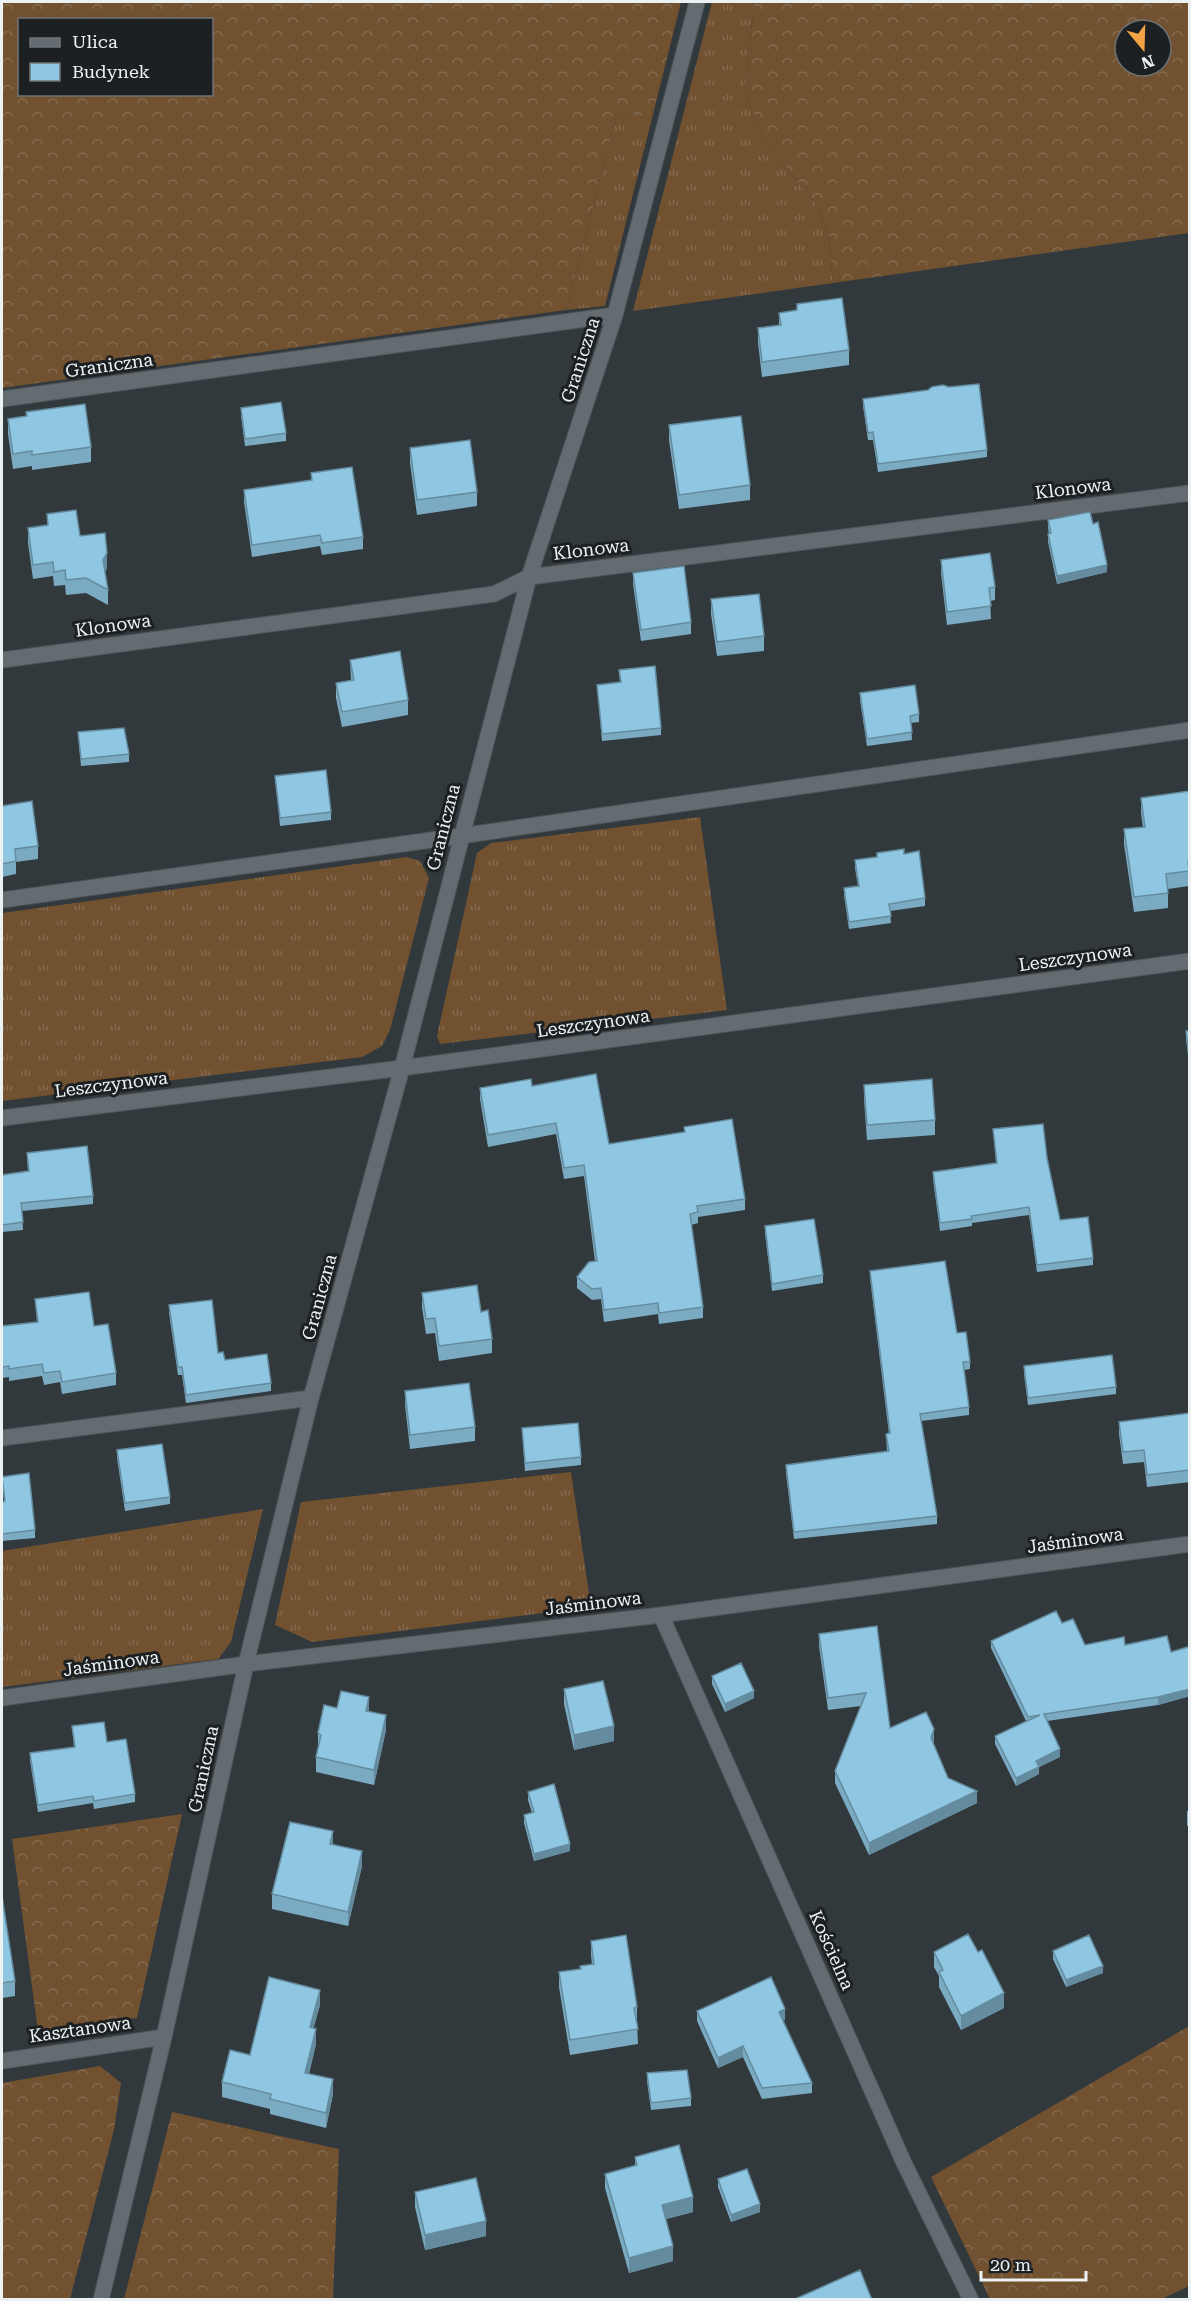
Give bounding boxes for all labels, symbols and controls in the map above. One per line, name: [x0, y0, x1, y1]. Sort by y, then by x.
legend: [18, 18, 213, 96]
north arrow: [1113, 18, 1173, 78]
text: Ulica: [72, 31, 118, 52]
text: N: [1139, 51, 1157, 73]
text: Budynek: [72, 61, 150, 82]
street label: Graniczna: [556, 315, 604, 405]
street label: Graniczna: [64, 348, 154, 382]
street label: Klonowa: [1034, 473, 1112, 503]
street label: Klonowa: [552, 534, 630, 564]
street label: Klonowa: [74, 609, 153, 641]
street label: Graniczna: [422, 781, 464, 872]
street label: Leszczynowa: [1017, 939, 1133, 975]
street label: Leszczynowa: [535, 1005, 651, 1041]
street label: Leszczynowa: [53, 1067, 169, 1101]
street label: Graniczna: [297, 1251, 341, 1342]
street label: Jaśminowa: [1026, 1523, 1125, 1557]
street label: Jaśminowa: [544, 1587, 643, 1619]
street label: Jaśminowa: [62, 1646, 161, 1680]
street label: Graniczna: [184, 1723, 223, 1814]
street label: Kościelna: [805, 1907, 859, 1993]
street label: Kasztanowa: [28, 2011, 133, 2047]
scale bar: [981, 2244, 1086, 2282]
text: 20 m: [990, 2254, 1031, 2275]

